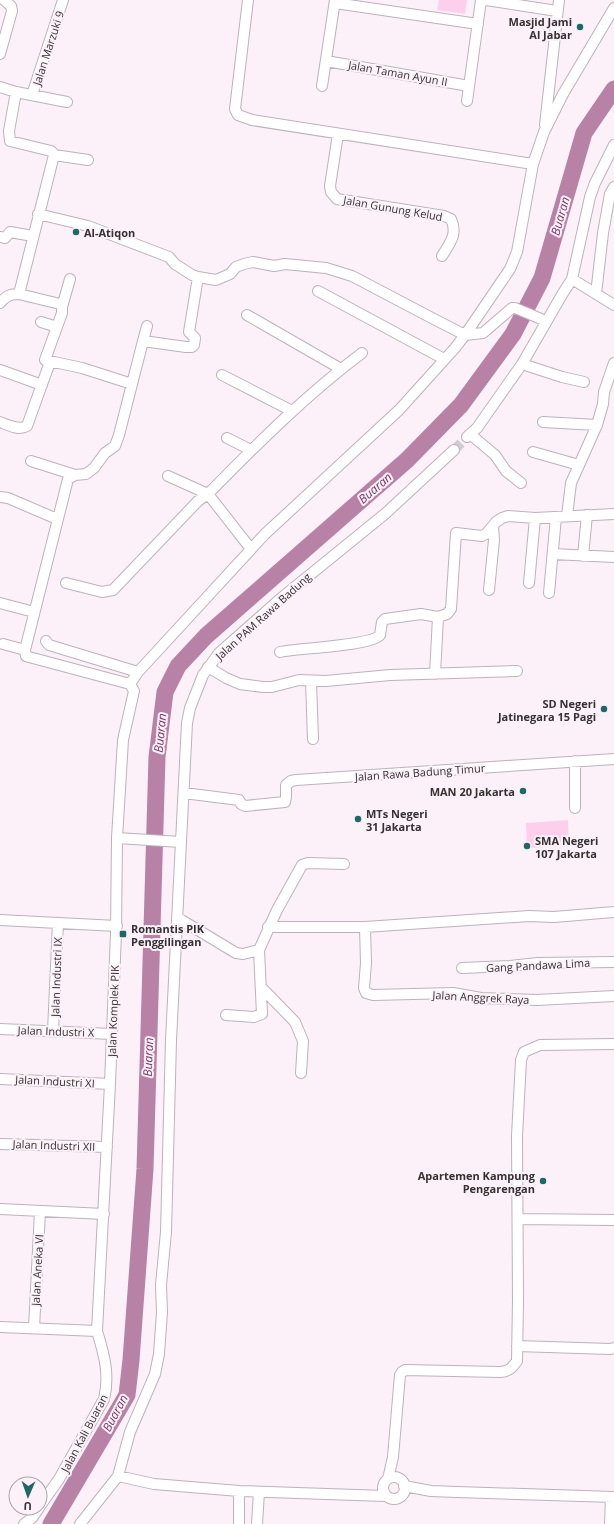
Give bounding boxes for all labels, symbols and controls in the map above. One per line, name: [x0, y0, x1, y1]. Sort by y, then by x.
street label: Jalan Marzuki 9: [29, 9, 67, 88]
place label: Masjid Jami Al Jabar: [509, 14, 572, 42]
marker: Masjid Jami Al Jabar: [575, 22, 585, 32]
street label: Jalan Taman Ayun II: [346, 57, 449, 89]
street label: Jalan Gunung Kelud: [341, 192, 444, 224]
water label: Buaran: [546, 195, 574, 237]
place label: Al-Atiqon: [84, 225, 135, 240]
marker: Al-Atiqon: [71, 227, 81, 237]
water label: Buaran: [355, 469, 395, 507]
street label: Jalan PAM Rawa Badung: [211, 569, 314, 664]
place label: SD Negeri Jatinegara 15 Pagi: [497, 696, 596, 724]
marker: SD Negeri Jatinegara 15 Pagi: [599, 704, 609, 714]
water label: Buaran: [149, 712, 171, 753]
street label: Jalan Rawa Badung Timur: [353, 760, 486, 784]
place label: MAN 20 Jakarta: [430, 784, 515, 799]
marker: MAN 20 Jakarta: [518, 786, 528, 796]
place label: MTs Negeri 31 Jakarta: [366, 806, 428, 834]
marker: MTs Negeri 31 Jakarta: [353, 814, 363, 824]
place label: SMA Negeri 107 Jakarta: [535, 833, 598, 861]
marker: SMA Negeri 107 Jakarta: [522, 841, 532, 851]
place label: Romantis PIK Penggilingan: [131, 921, 205, 949]
marker: Romantis PIK Penggilingan: [118, 929, 128, 939]
street label: Jalan Industri IX: [47, 936, 65, 1018]
street label: Gang Pandawa Lima: [486, 955, 590, 975]
street label: Jalan Komplek PIK: [104, 965, 122, 1058]
street label: Jalan Anggrek Raya: [431, 987, 530, 1007]
street label: Jalan Industri X: [17, 1022, 95, 1040]
water label: Buaran: [139, 1037, 157, 1077]
street label: Jalan Industri XI: [14, 1071, 95, 1091]
street label: Jalan Industri XII: [11, 1136, 96, 1154]
place label: Apartemen Kampung Pengarengan: [418, 1168, 536, 1196]
marker: Apartemen Kampung Pengarengan: [538, 1176, 548, 1186]
street label: Jalan Aneka VI: [28, 1234, 46, 1307]
street label: Jalan Kali Buaran: [57, 1391, 111, 1475]
water label: Buaran: [98, 1392, 132, 1434]
north arrow: [8, 1476, 48, 1516]
text: U: [23, 1499, 32, 1514]

